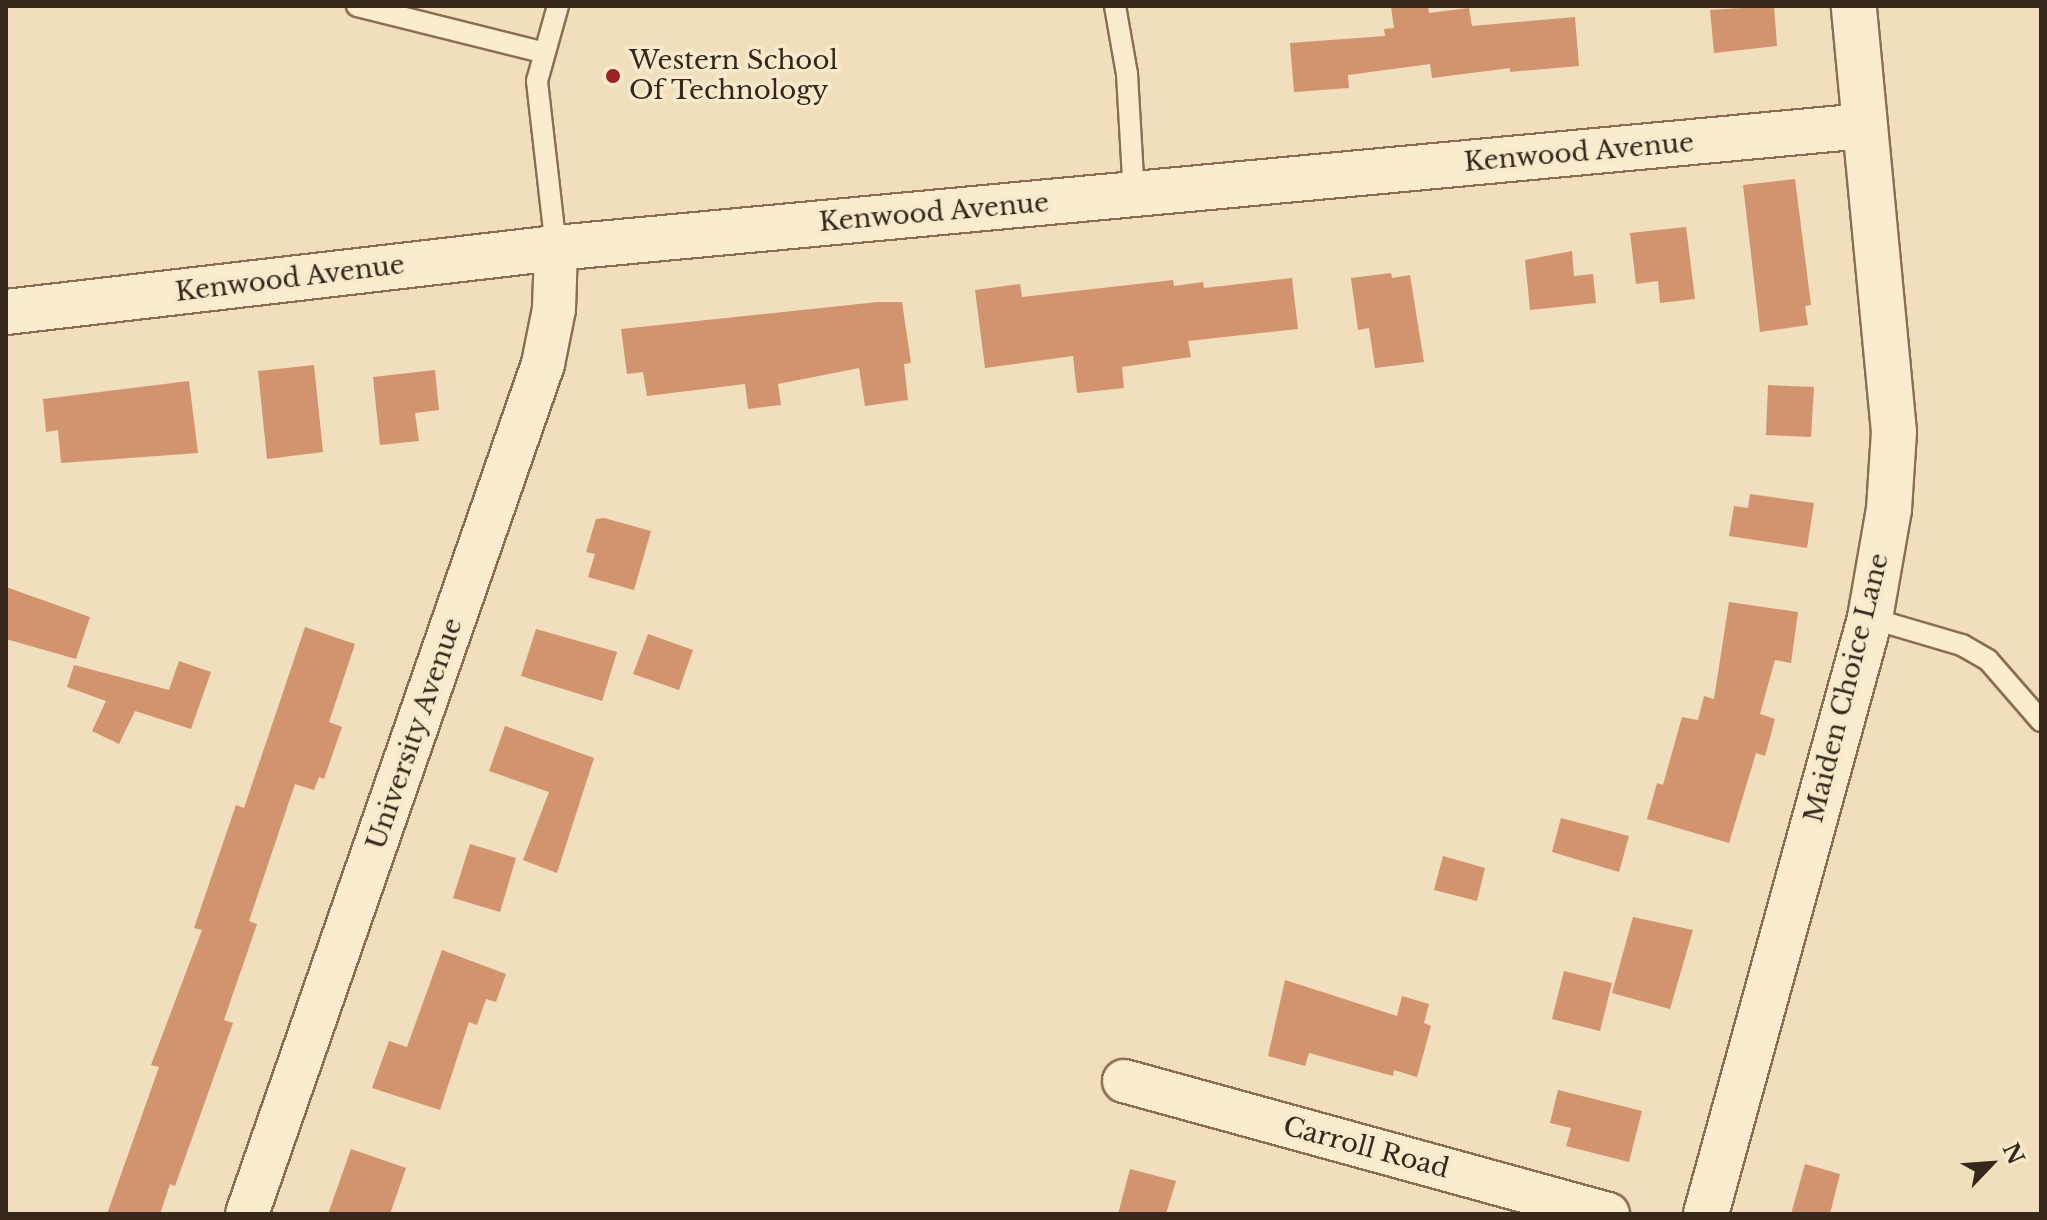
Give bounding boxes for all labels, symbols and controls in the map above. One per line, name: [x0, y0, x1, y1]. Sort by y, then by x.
place label: Western School Of Technology: [629, 45, 838, 106]
marker: Western School Of Technology: [604, 67, 622, 85]
street label: Kenwood Avenue: [1462, 127, 1696, 179]
street label: Kenwood Avenue: [817, 187, 1051, 239]
street label: Kenwood Avenue: [173, 249, 407, 309]
street label: Maiden Choice Lane: [1798, 550, 1896, 826]
street label: University Avenue: [360, 613, 470, 855]
street label: Carroll Road: [1280, 1111, 1452, 1185]
north arrow: [1951, 1124, 2031, 1204]
text: N: [1997, 1139, 2030, 1169]

